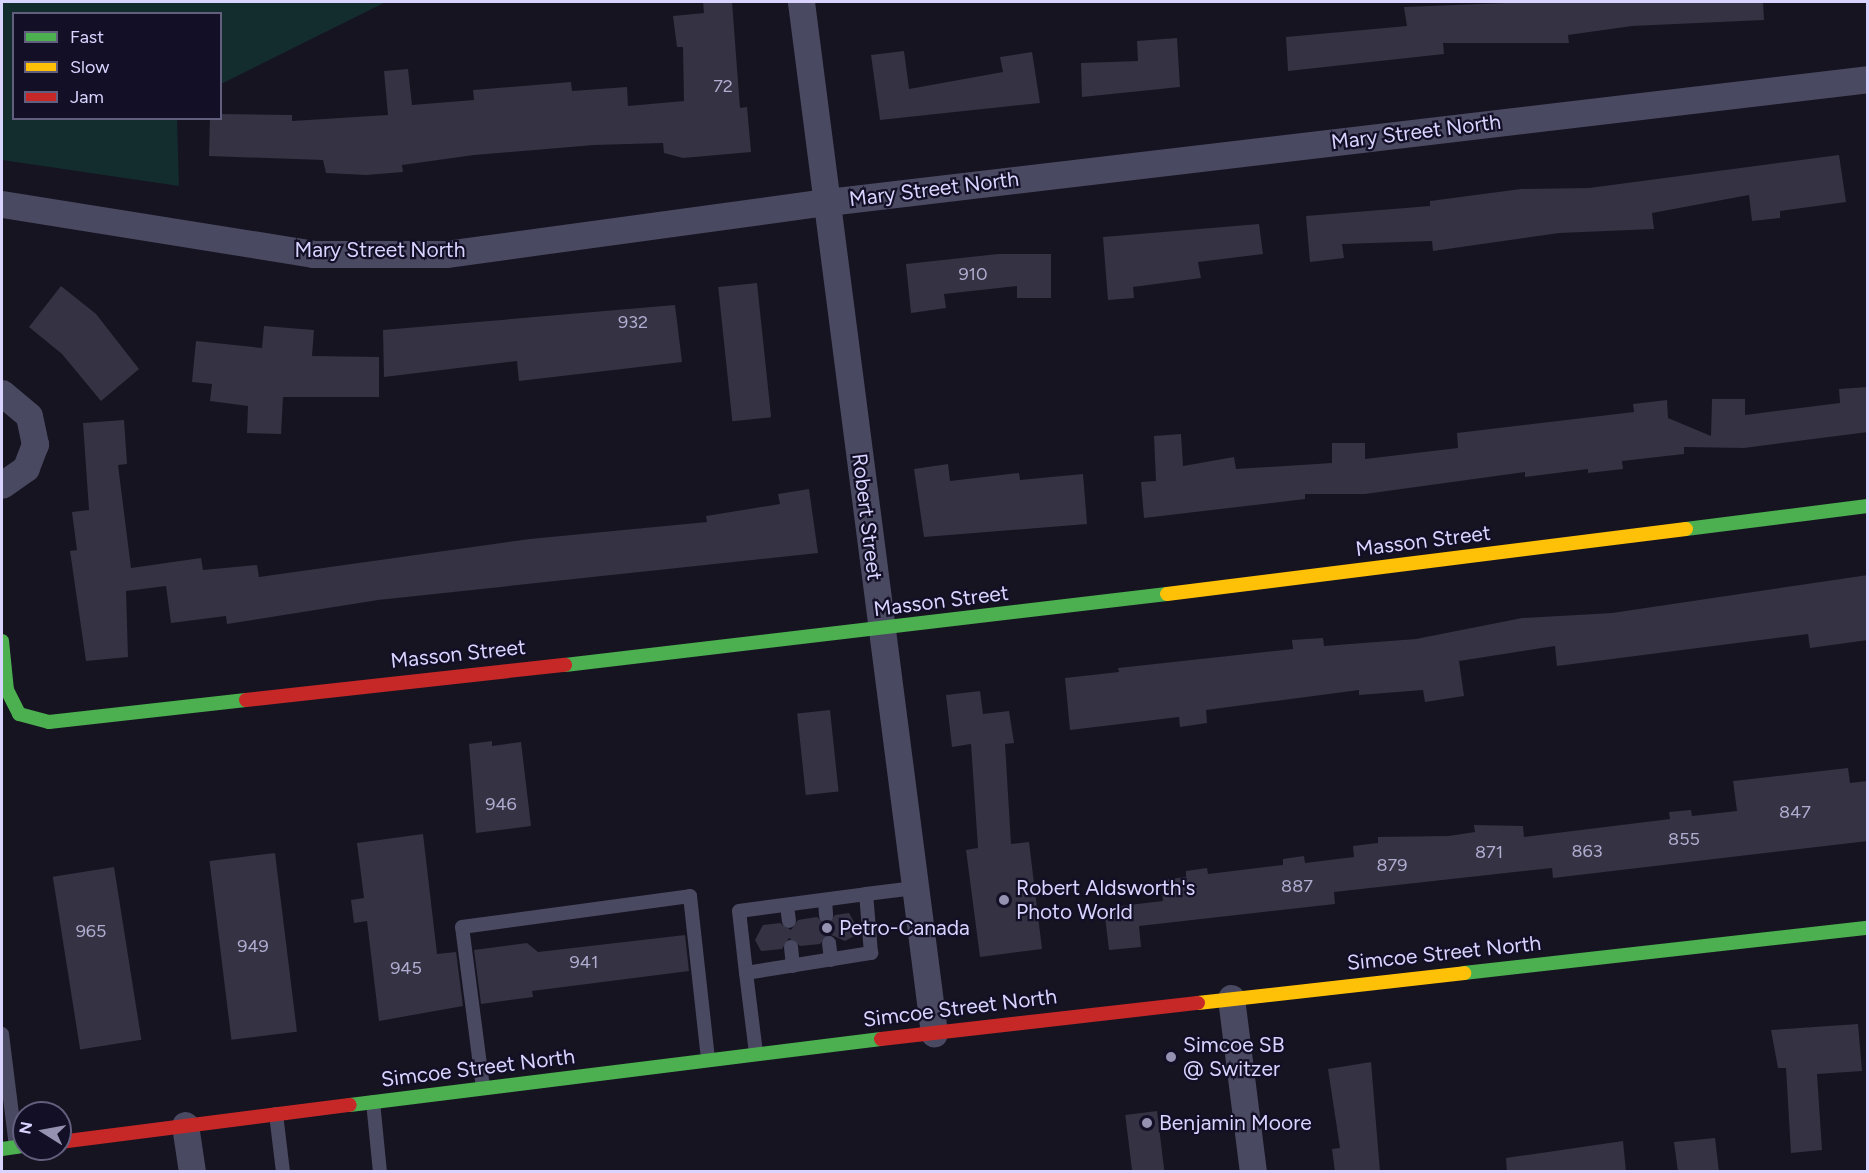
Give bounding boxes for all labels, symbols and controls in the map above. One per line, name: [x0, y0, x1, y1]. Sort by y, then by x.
legend: [12, 12, 222, 120]
text: Fast: [70, 26, 104, 48]
text: Slow: [70, 56, 109, 78]
house number: 72: [713, 75, 733, 97]
text: Jam: [70, 86, 104, 108]
street label: Mary Street North: [1330, 109, 1502, 155]
street label: Mary Street North: [848, 166, 1020, 212]
street label: Mary Street North: [295, 237, 465, 263]
house number: 910: [958, 263, 988, 285]
house number: 932: [618, 311, 648, 333]
street label: Robert Street: [847, 452, 887, 582]
street label: Masson Street: [1354, 520, 1492, 562]
street label: Masson Street: [872, 580, 1010, 622]
street label: Masson Street: [389, 634, 527, 674]
house number: 946: [485, 793, 517, 815]
house number: 847: [1779, 801, 1811, 823]
house number: 855: [1668, 828, 1700, 850]
house number: 863: [1571, 840, 1603, 862]
house number: 871: [1475, 841, 1503, 863]
house number: 879: [1377, 854, 1407, 876]
place label: Robert Aldsworth's Photo World: [1016, 875, 1195, 925]
house number: 887: [1281, 875, 1313, 897]
marker: Robert Aldsworth's Photo World: [997, 893, 1011, 907]
place label: Petro-Canada: [839, 915, 970, 941]
house number: 965: [76, 920, 106, 942]
marker: Petro-Canada: [820, 921, 834, 935]
street label: Simcoe Street North: [1346, 930, 1542, 976]
house number: 949: [237, 935, 269, 957]
house number: 941: [570, 951, 598, 973]
house number: 945: [390, 957, 422, 979]
street label: Simcoe Street North: [862, 984, 1058, 1032]
place label: Simcoe SB @ Switzer: [1183, 1032, 1285, 1082]
street label: Simcoe Street North: [380, 1044, 576, 1092]
marker: Simcoe SB @ Switzer: [1164, 1050, 1178, 1064]
north arrow: [12, 1101, 72, 1161]
place label: Benjamin Moore: [1159, 1110, 1312, 1136]
marker: Benjamin Moore: [1140, 1116, 1154, 1130]
text: N: [15, 1120, 36, 1136]

